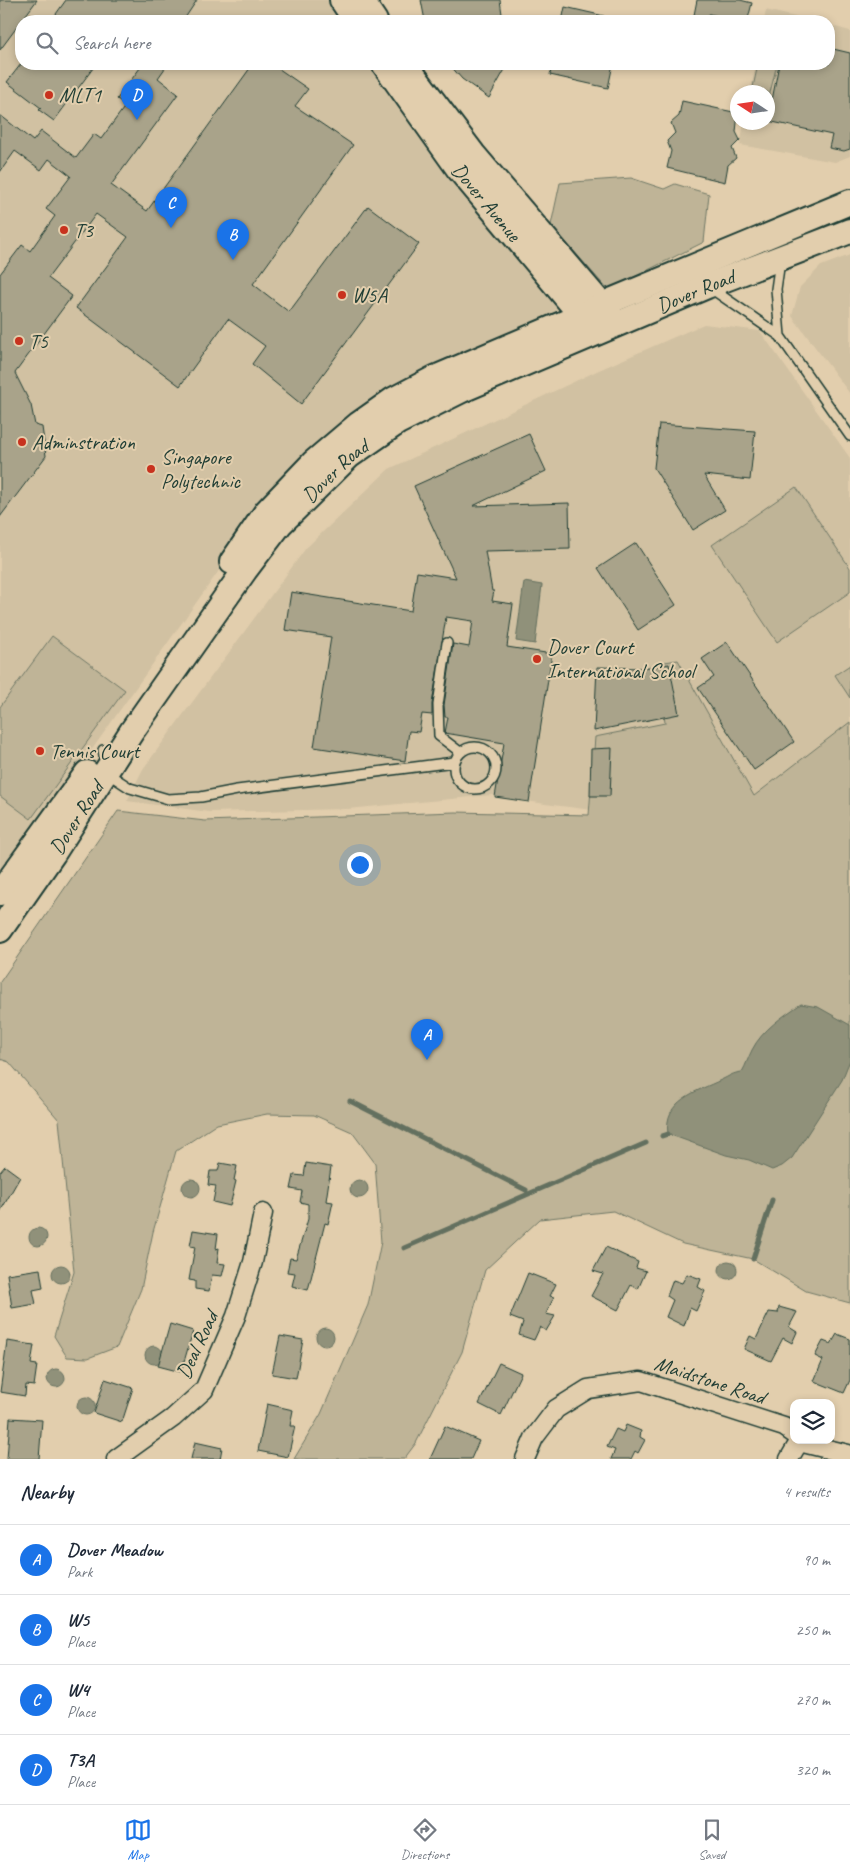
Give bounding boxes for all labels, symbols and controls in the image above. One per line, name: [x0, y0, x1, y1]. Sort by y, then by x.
search box: [15, 15, 835, 70]
icon: search: [33, 29, 61, 57]
text: Search here: [73, 31, 150, 55]
pin: D: [121, 79, 153, 120]
place label: MLT1: [59, 82, 103, 108]
north arrow: [730, 85, 775, 130]
marker: MLT1: [43, 89, 55, 101]
street label: Dover Avenue: [446, 157, 528, 248]
pin: C: [155, 187, 187, 228]
place label: T3: [74, 217, 95, 243]
pin: B: [217, 219, 249, 260]
marker: T3: [58, 224, 70, 236]
street label: Dover Road: [653, 263, 741, 319]
place label: W5A: [352, 282, 389, 308]
marker: W5A: [336, 289, 348, 301]
place label: T5: [29, 328, 50, 354]
marker: T5: [13, 335, 25, 347]
place label: Adminstration: [32, 429, 135, 455]
street label: Dover Road: [296, 432, 376, 508]
marker: Adminstration: [16, 436, 28, 448]
place label: Singapore Polytechnic: [161, 444, 241, 494]
marker: Singapore Polytechnic: [145, 463, 157, 475]
place label: Dover Court International School: [547, 634, 698, 684]
marker: Dover Court International School: [531, 653, 543, 665]
place label: Tennis Court: [50, 738, 141, 764]
marker: Tennis Court: [34, 745, 46, 757]
street label: Dover Road: [43, 774, 111, 859]
your location: [347, 852, 373, 878]
pin: A: [411, 1019, 443, 1060]
street label: Deal Road: [170, 1304, 225, 1383]
street label: Maidstone Road: [651, 1350, 772, 1411]
map controls: [790, 1399, 835, 1444]
button: layers: [790, 1399, 835, 1444]
text: Nearby: [20, 1479, 73, 1505]
text: 4 results: [783, 1482, 830, 1502]
text: Dover Meadow: [67, 1538, 162, 1562]
text: A: [32, 1550, 40, 1570]
text: 90 m: [803, 1550, 830, 1570]
text: Park: [67, 1562, 92, 1582]
text: W5: [67, 1608, 89, 1632]
text: B: [32, 1620, 40, 1640]
text: 250 m: [796, 1620, 830, 1640]
text: Place: [67, 1632, 95, 1652]
text: W4: [67, 1678, 89, 1702]
text: C: [32, 1690, 40, 1710]
text: 270 m: [796, 1690, 830, 1710]
text: Place: [67, 1702, 95, 1722]
text: T3A: [67, 1748, 94, 1772]
text: D: [31, 1760, 41, 1780]
text: 320 m: [796, 1760, 830, 1780]
text: Place: [67, 1772, 95, 1792]
tab: Map: [124, 1816, 152, 1863]
tab: Directions: [401, 1816, 449, 1863]
tab: Saved: [698, 1816, 726, 1863]

